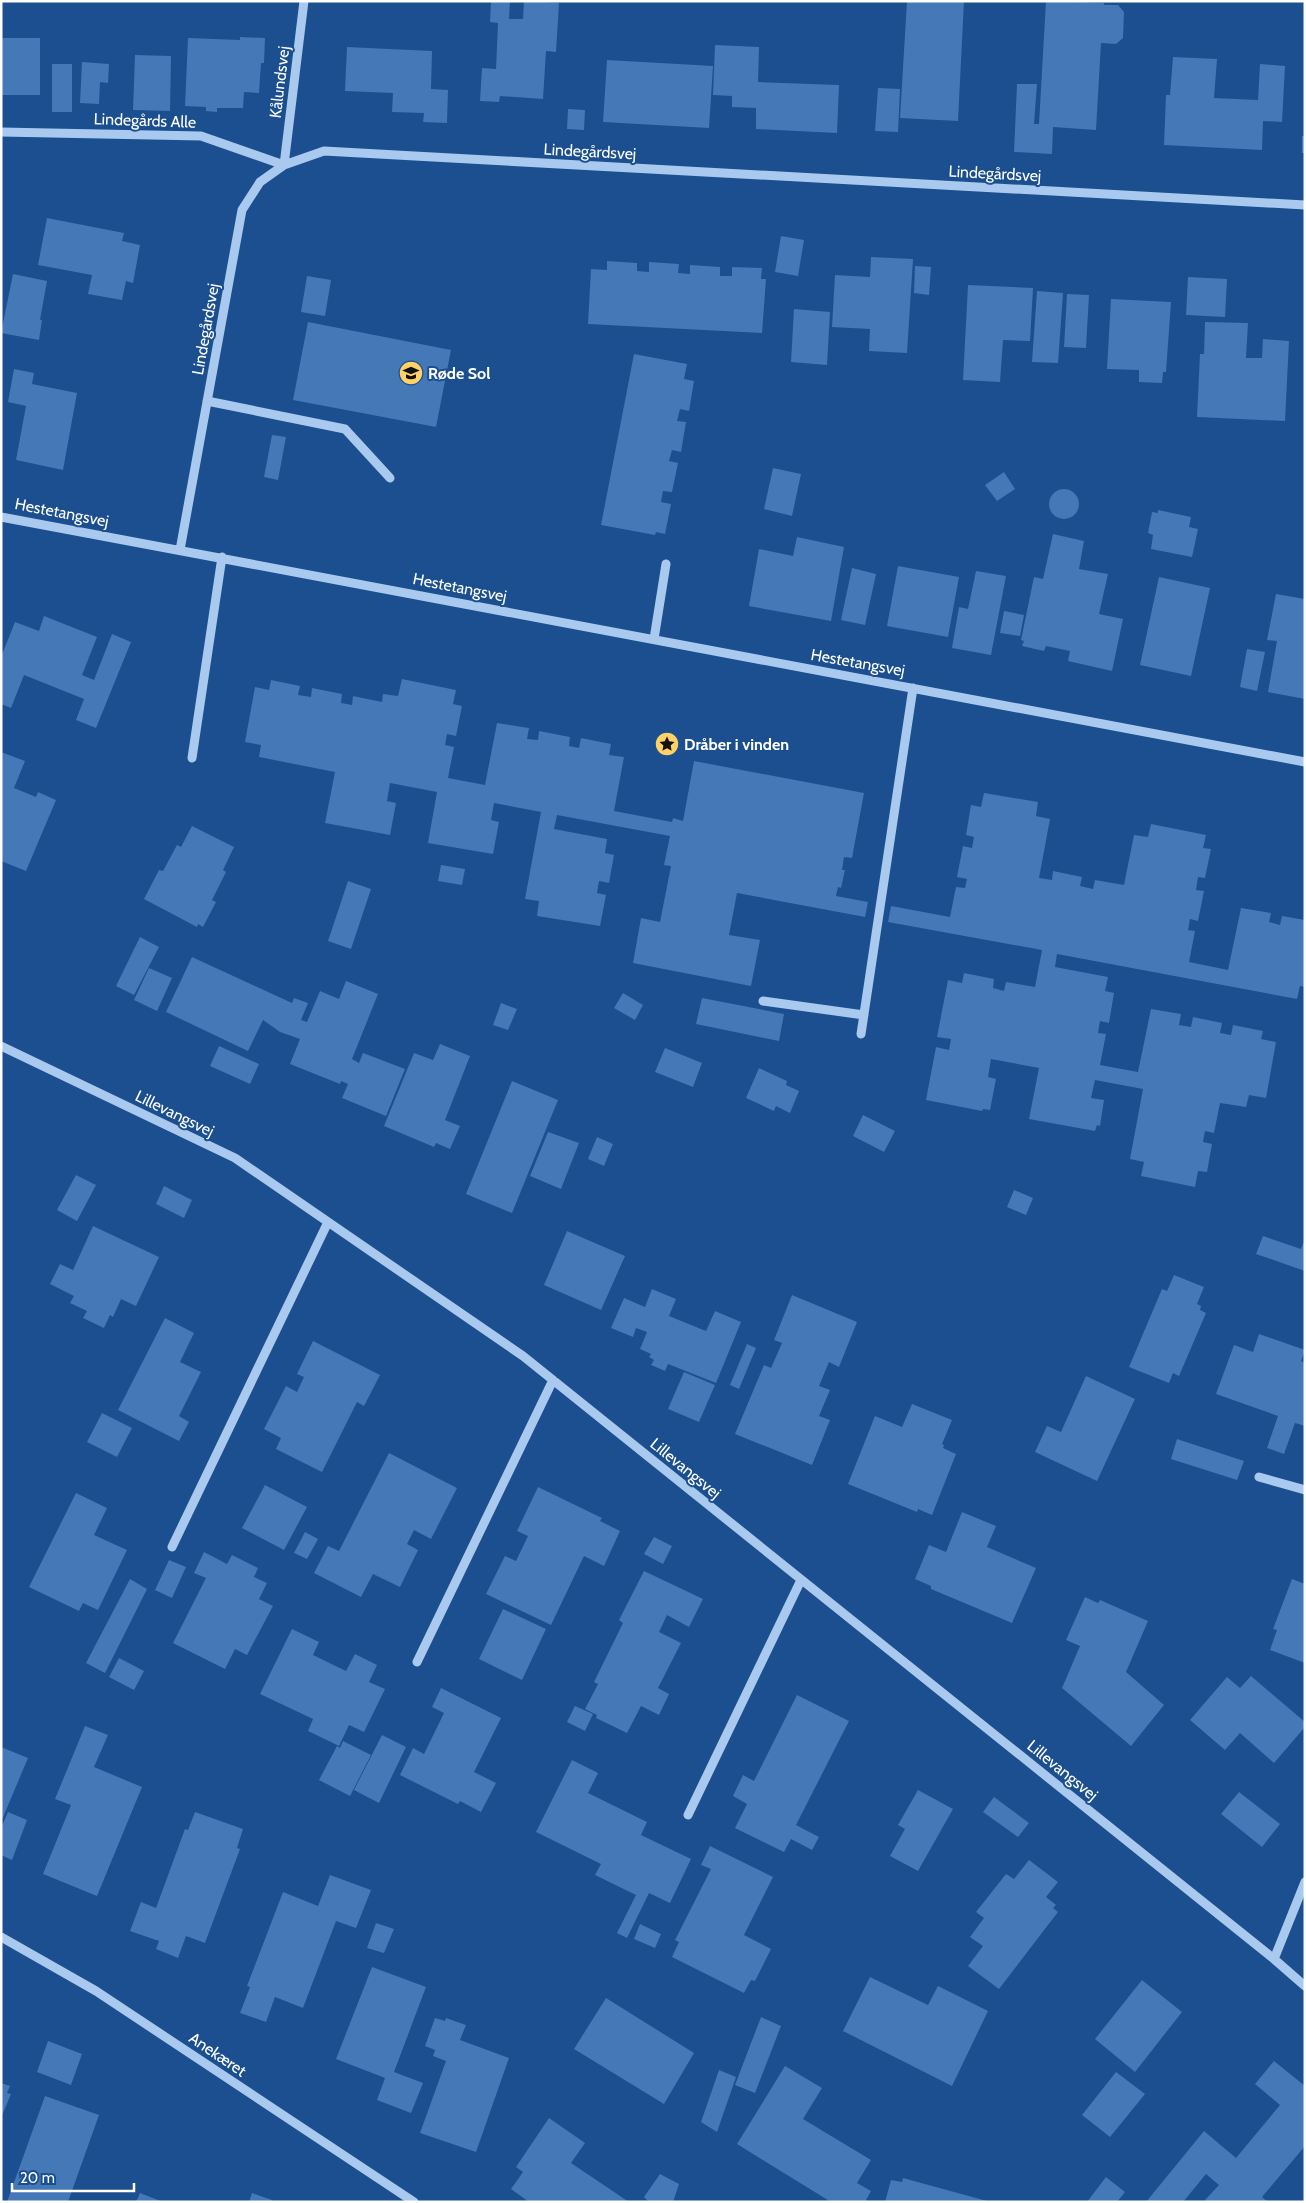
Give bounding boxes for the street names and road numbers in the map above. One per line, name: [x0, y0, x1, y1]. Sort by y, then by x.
street label: Kålundsvej: [266, 45, 293, 119]
street label: Lindegårds Alle: [93, 109, 197, 132]
street label: Lindegårdsvej: [543, 140, 637, 163]
street label: Lindegårdsvej: [948, 162, 1042, 185]
street label: Lindegårdsvej: [188, 282, 223, 376]
street label: Hestetangsvej: [13, 494, 111, 531]
street label: Hestetangsvej: [411, 569, 509, 606]
street label: Hestetangsvej: [809, 645, 907, 680]
street label: Lillevangsvej: [132, 1086, 217, 1141]
street label: Lillevangsvej: [647, 1434, 725, 1503]
street label: Lillevangsvej: [1024, 1736, 1102, 1805]
street label: Anekæret: [185, 2028, 250, 2081]

